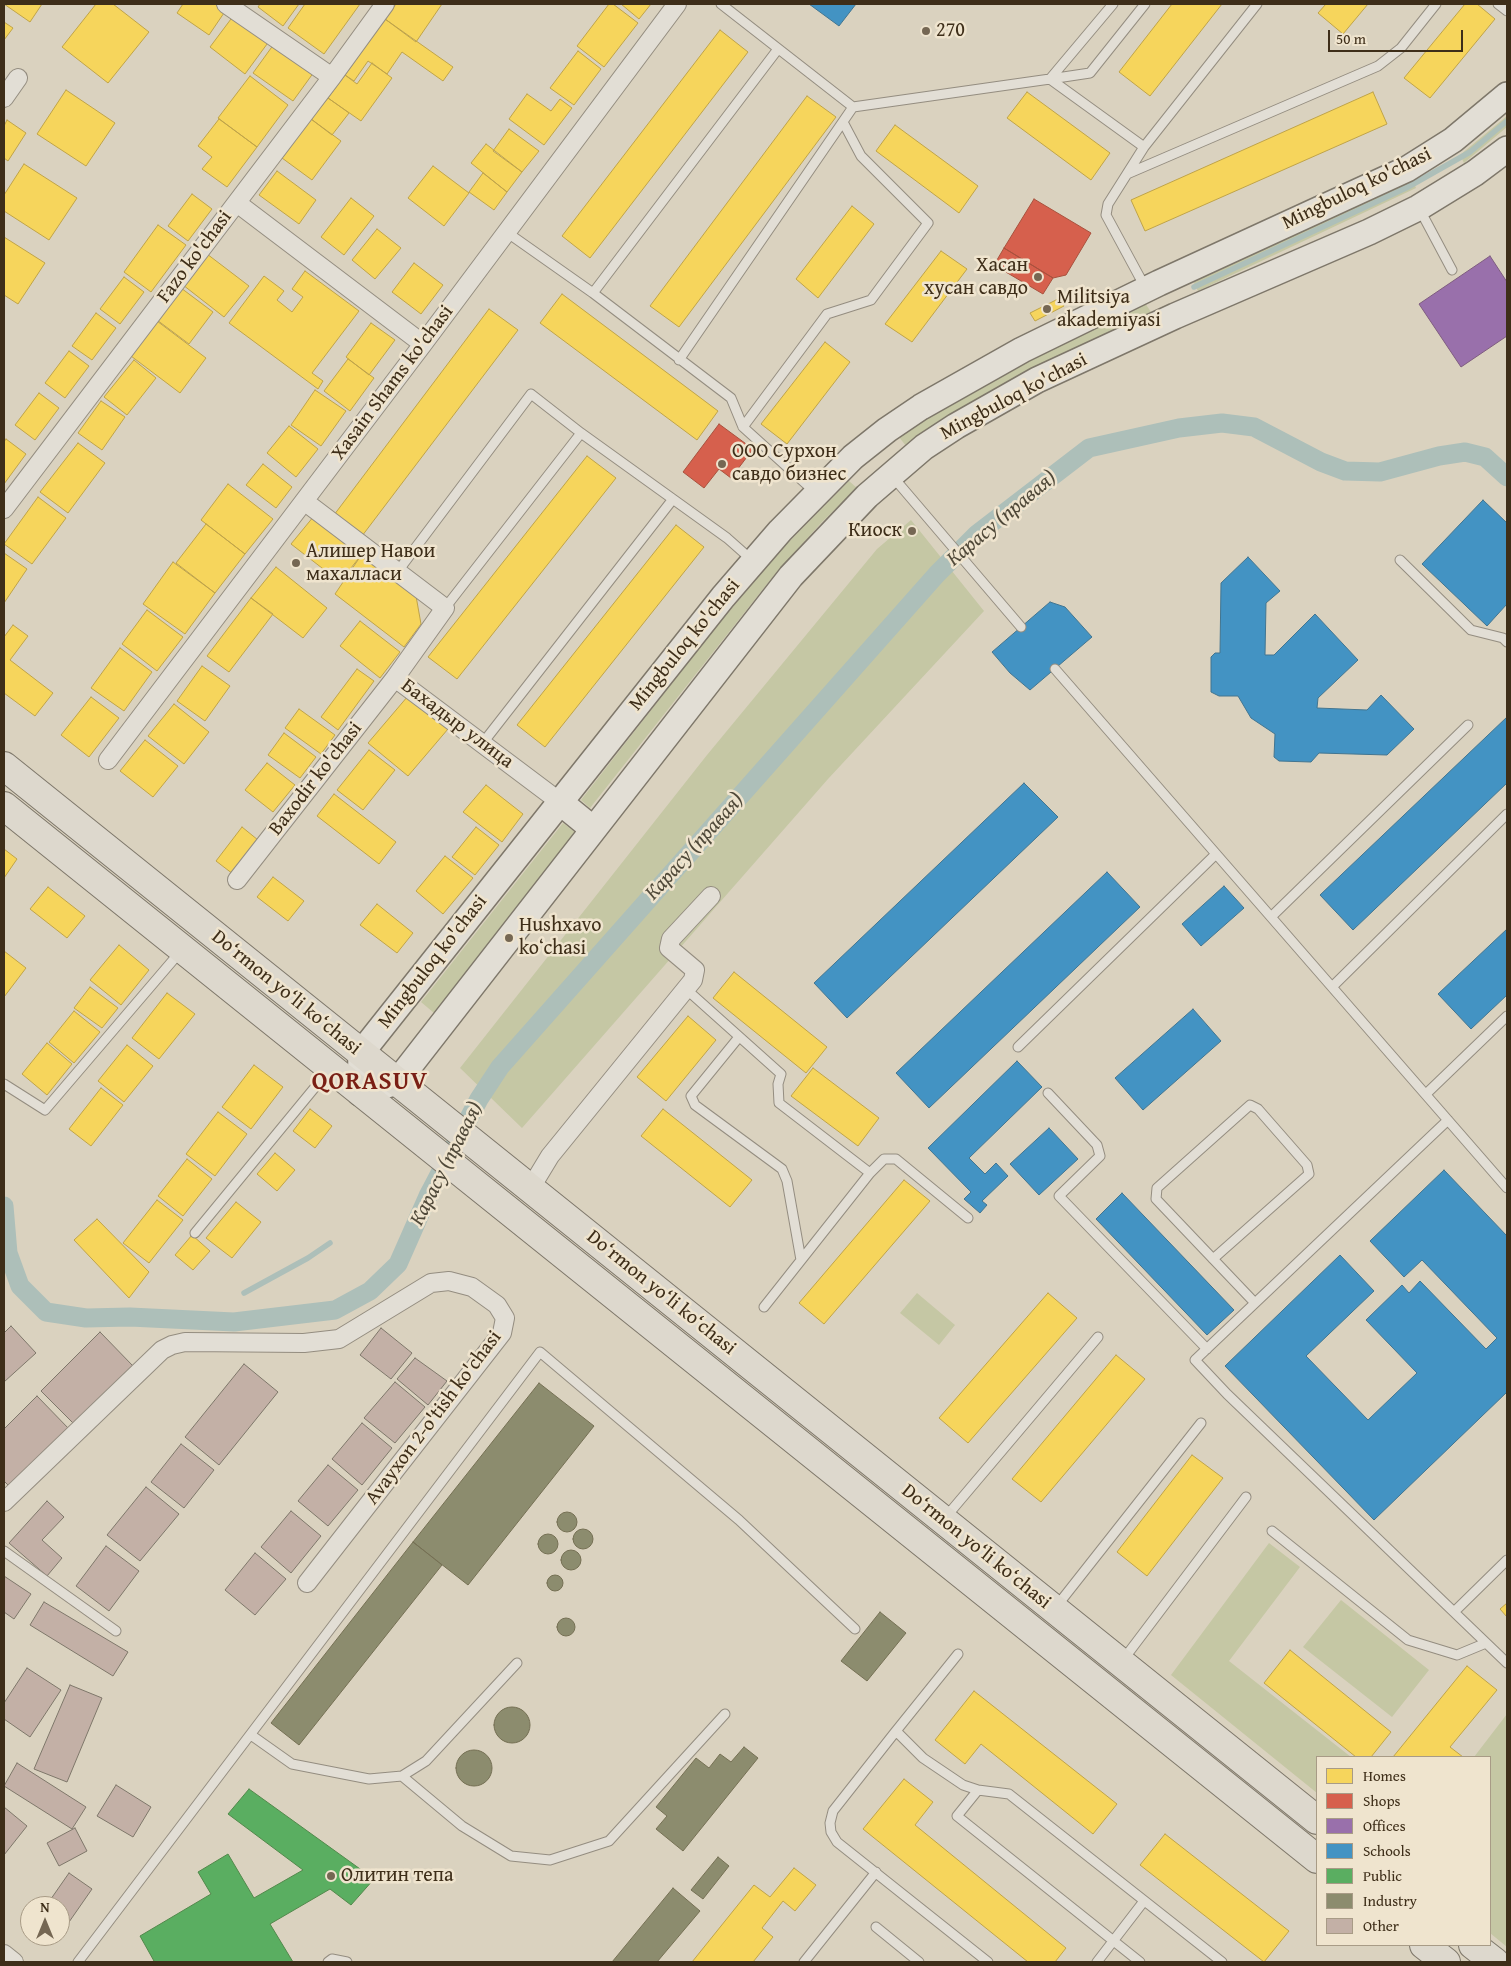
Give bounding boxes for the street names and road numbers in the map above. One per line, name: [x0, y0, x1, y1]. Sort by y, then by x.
street label: Mingbuloq ko'chasi: [1278, 142, 1436, 236]
street label: Fazo ko'chasi: [152, 206, 238, 308]
street label: Xasain Shams ko'chasi: [327, 301, 459, 465]
street label: Mingbuloq ko'chasi: [936, 348, 1092, 446]
street label: Mingbuloq ko'chasi: [624, 574, 746, 716]
street label: Бахадыр улица: [396, 674, 518, 774]
street label: Baxodir ko'chasi: [264, 717, 368, 841]
street label: Mingbuloq ko'chasi: [373, 890, 493, 1034]
street label: Do‘rmon yo‘li ko‘chasi: [206, 925, 366, 1061]
street label: Do‘rmon yo‘li ko‘chasi: [581, 1225, 741, 1361]
street label: Avayxon 2-o'tish ko'chasi: [361, 1326, 507, 1510]
street label: Do‘rmon yo‘li ko‘chasi: [896, 1479, 1056, 1615]

